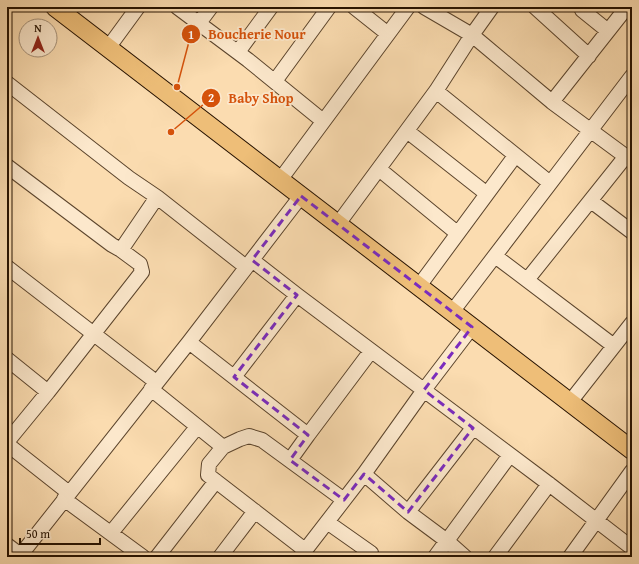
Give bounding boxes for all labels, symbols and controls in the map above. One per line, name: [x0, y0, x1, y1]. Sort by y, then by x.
north arrow: [18, 18, 58, 58]
text: N: [34, 20, 42, 36]
callout: Boucherie Nour: [181, 21, 314, 47]
text: Boucherie Nour: [208, 24, 306, 44]
text: 1: [188, 26, 194, 43]
callout: Baby Shop: [201, 85, 302, 111]
text: Baby Shop: [229, 88, 293, 108]
text: 2: [208, 89, 214, 106]
scale bar: [20, 520, 100, 546]
text: 50 m: [26, 525, 50, 542]

